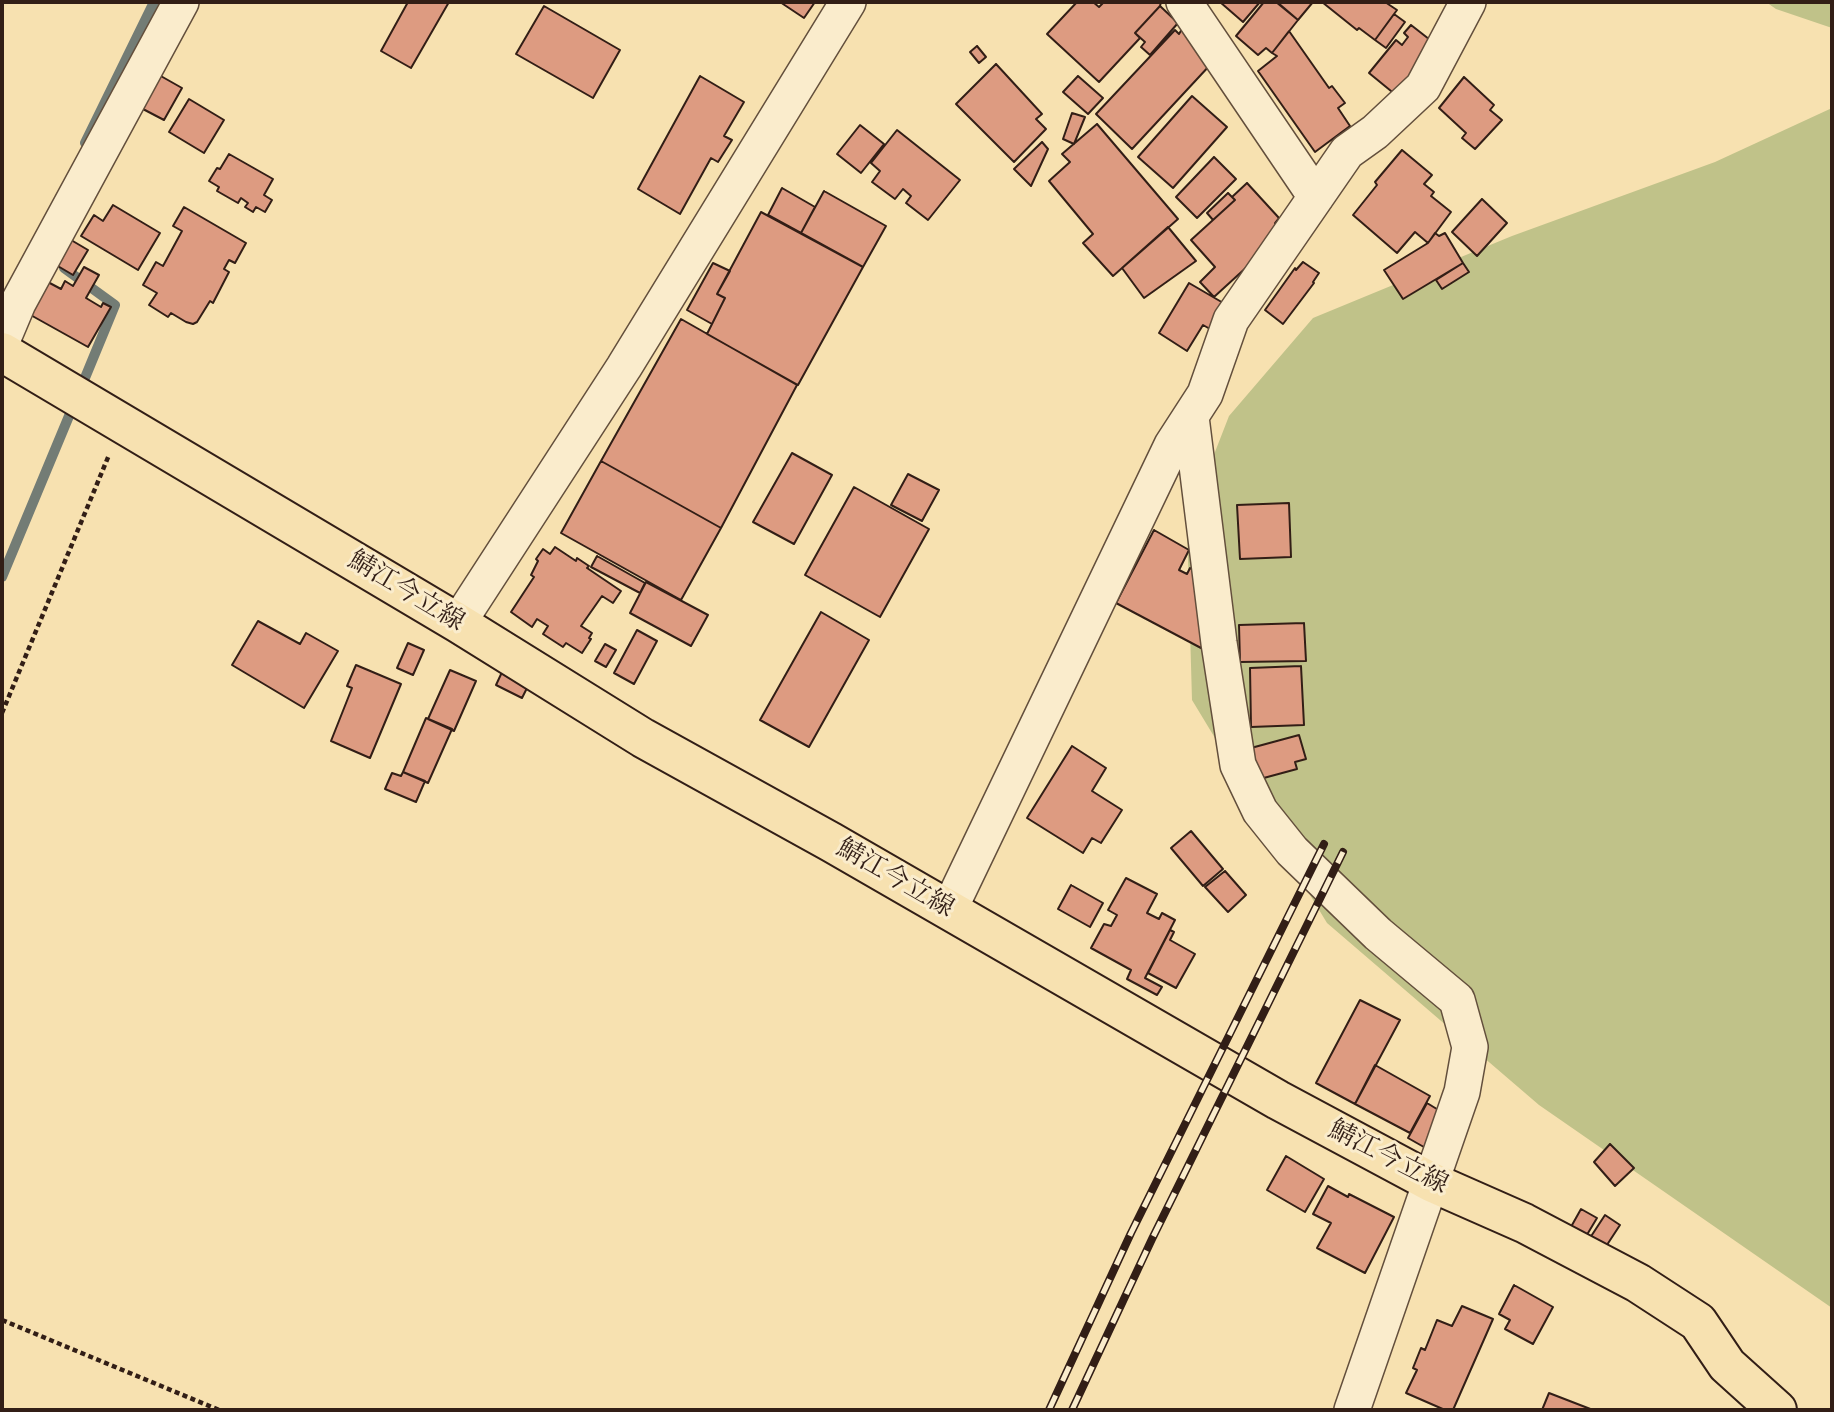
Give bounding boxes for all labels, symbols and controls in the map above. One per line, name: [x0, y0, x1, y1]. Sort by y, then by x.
street label: 鯖江今立線: [342, 545, 470, 639]
street label: 鯖江今立線: [831, 833, 959, 925]
street label: 鯖江今立線: [1323, 1115, 1453, 1201]

